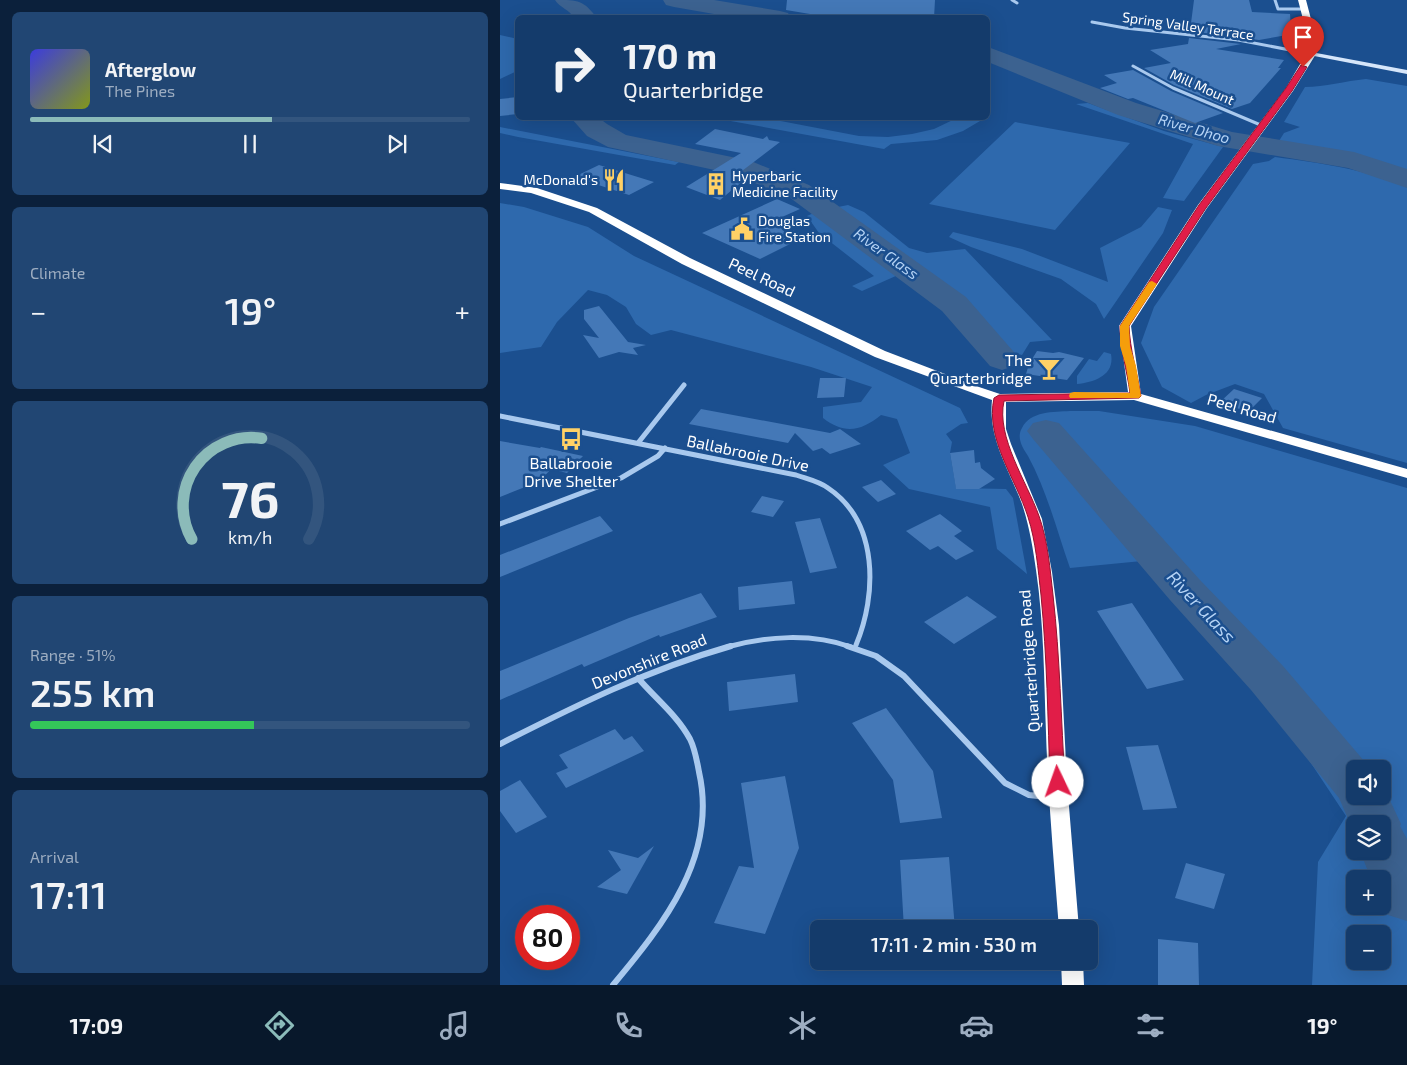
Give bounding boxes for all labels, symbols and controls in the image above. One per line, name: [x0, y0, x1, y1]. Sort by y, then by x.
street label: Spring Valley Terrace: [1121, 8, 1255, 43]
pin: [1282, 16, 1324, 67]
icon: arrive: [1289, 23, 1317, 51]
text: 170 m: [623, 34, 717, 76]
icon: right: [540, 35, 605, 100]
text: Afterglow: [105, 58, 196, 81]
street label: Mill Mount: [1167, 65, 1237, 108]
text: Quarterbridge: [623, 76, 764, 102]
text: The Pines: [105, 81, 175, 100]
water label: River Dhoo: [1156, 109, 1232, 147]
icon: previous: [89, 130, 117, 158]
icon: pause: [236, 130, 264, 158]
icon: next: [383, 130, 411, 158]
restaurant icon: McDonald's: [601, 167, 627, 193]
place label: Hyperbaric Medicine Facility: [732, 167, 839, 200]
place label: McDonald's: [524, 171, 598, 188]
building icon: Hyperbaric Medicine Facility: [703, 171, 729, 197]
place label: Douglas Fire Station: [758, 212, 831, 245]
public building icon: Douglas Fire Station: [729, 216, 755, 242]
water label: River Glass: [851, 224, 923, 283]
street label: Peel Road: [726, 253, 799, 300]
text: Climate: [30, 263, 85, 282]
text: 19°: [225, 287, 276, 333]
text: −: [30, 294, 46, 328]
text: +: [455, 294, 470, 328]
place label: The Quarterbridge: [930, 350, 1032, 388]
bar icon: The Quarterbridge: [1036, 356, 1062, 382]
street label: Peel Road: [1205, 389, 1279, 426]
bus stop icon: Ballabrooie Drive Shelter: [558, 426, 584, 452]
street label: Ballabrooie Drive: [685, 430, 811, 475]
place label: Ballabrooie Drive Shelter: [524, 453, 619, 490]
text: 76: [221, 466, 279, 528]
text: km/h: [228, 526, 272, 548]
water label: River Glass: [1163, 566, 1241, 647]
street label: Quarterbridge Road: [1014, 589, 1044, 733]
street label: Devonshire Road: [588, 629, 709, 692]
text: Range · 51%: [30, 645, 116, 664]
text: 255 km: [30, 669, 155, 715]
position arrow: [1031, 755, 1083, 807]
map controls: [1346, 760, 1391, 970]
button: sound: [1346, 760, 1391, 805]
button: layers: [1346, 815, 1391, 860]
text: Arrival: [30, 847, 79, 866]
button: +: [1346, 870, 1391, 915]
text: 17:11: [30, 871, 107, 917]
speed limit sign: 80: [515, 905, 580, 970]
button: −: [1346, 925, 1391, 970]
text: 17:11 · 2 min · 530 m: [871, 933, 1037, 956]
icon: directions: [262, 1008, 297, 1043]
icon: music: [437, 1008, 472, 1043]
icon: phone: [611, 1008, 646, 1043]
icon: climate: [785, 1008, 820, 1043]
icon: car: [959, 1008, 994, 1043]
icon: filters: [1133, 1008, 1168, 1043]
text: 17:09: [70, 1012, 123, 1038]
text: 19°: [1307, 1012, 1337, 1038]

